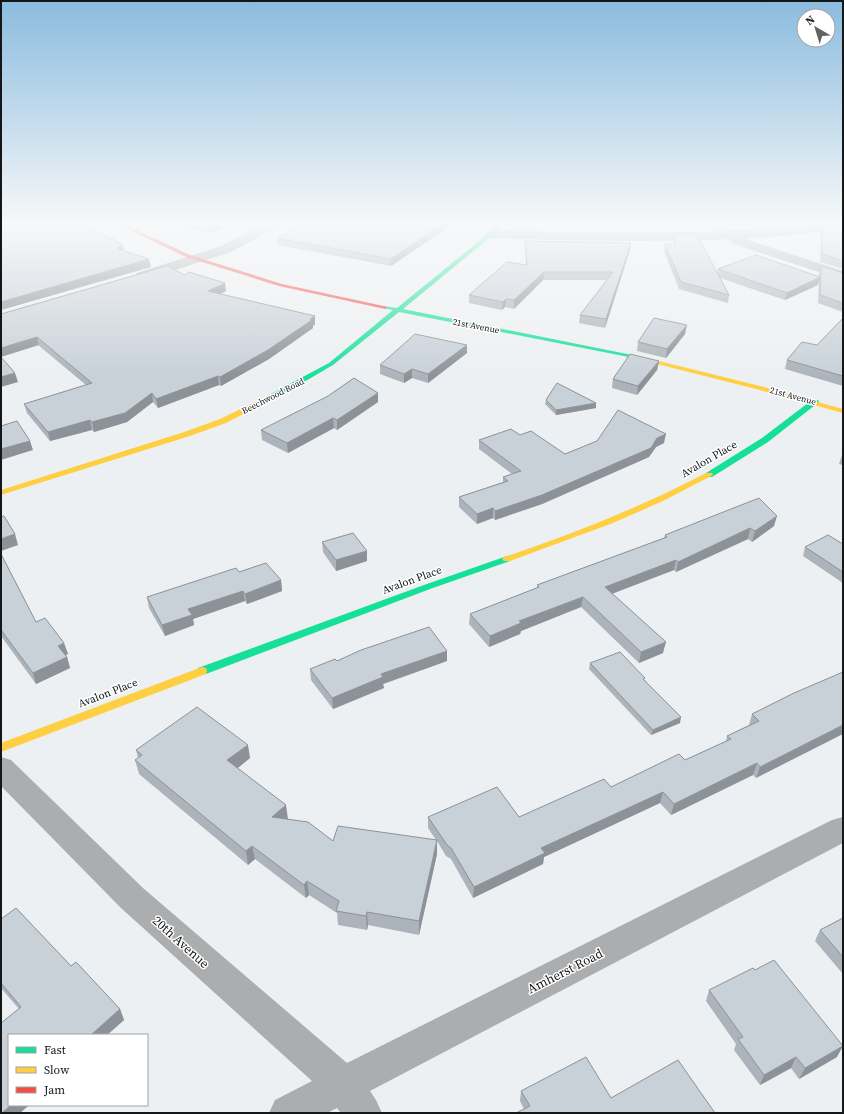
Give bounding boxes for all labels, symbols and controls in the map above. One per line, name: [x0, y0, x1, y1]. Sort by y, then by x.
north arrow: [796, 8, 836, 48]
text: N: [802, 12, 818, 29]
street label: 21st Avenue: [452, 316, 501, 336]
street label: Beechwood Road: [240, 375, 306, 417]
street label: 21st Avenue: [769, 384, 818, 408]
street label: Avalon Place: [678, 437, 740, 481]
street label: Avalon Place: [380, 562, 444, 598]
street label: Avalon Place: [76, 675, 140, 711]
street label: 20th Avenue: [149, 912, 213, 972]
street label: Amherst Road: [524, 944, 606, 997]
legend: [8, 1034, 148, 1106]
text: Fast: [44, 1042, 66, 1058]
text: Slow: [44, 1062, 70, 1078]
text: Jam: [43, 1082, 65, 1098]

